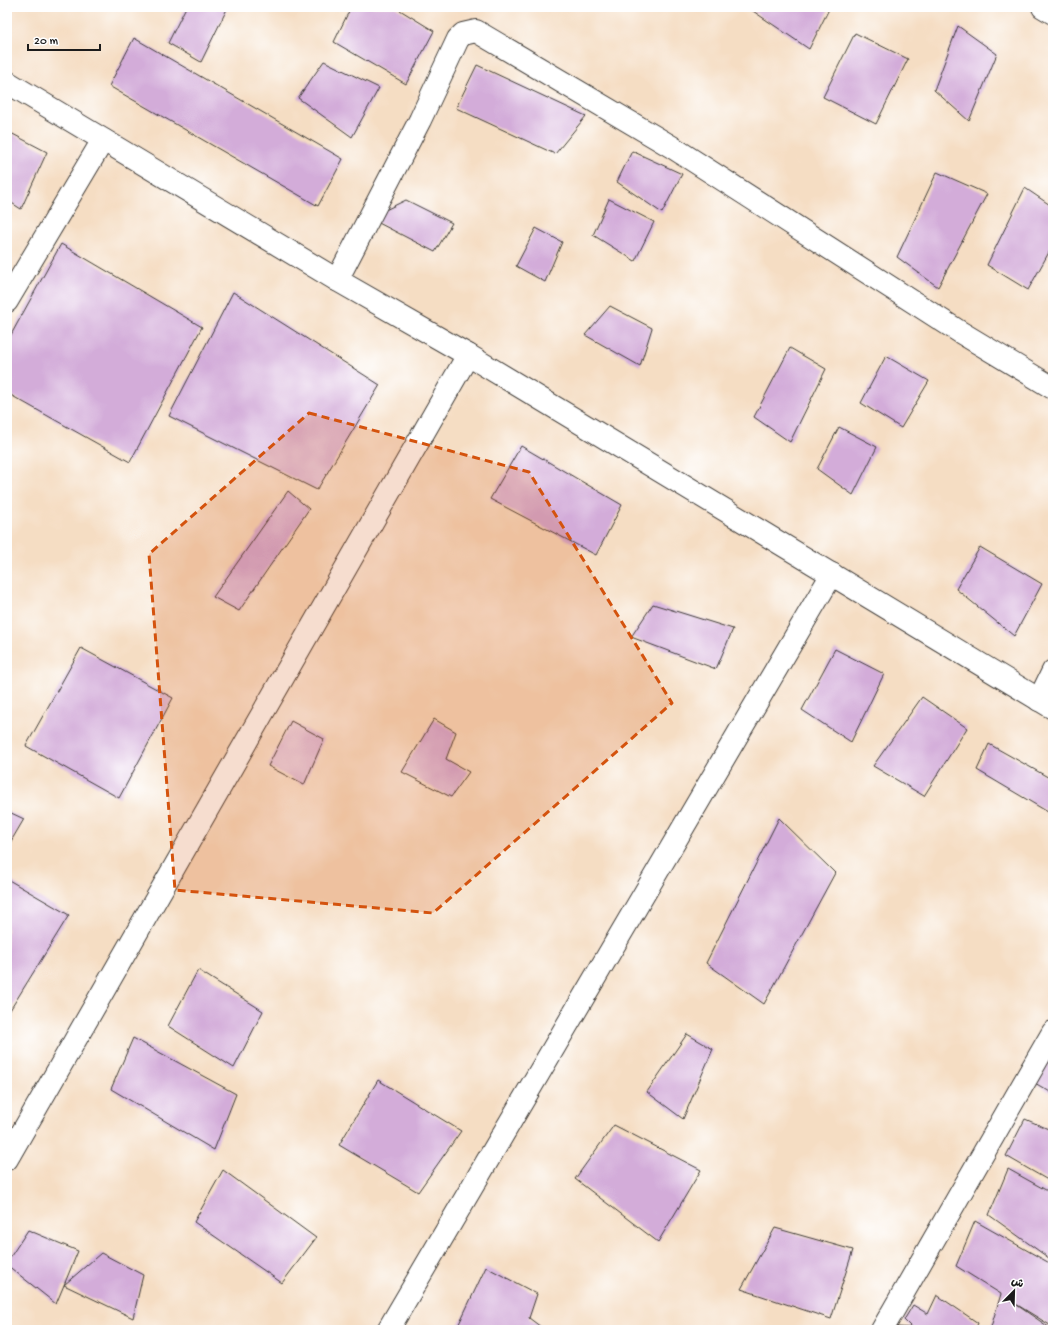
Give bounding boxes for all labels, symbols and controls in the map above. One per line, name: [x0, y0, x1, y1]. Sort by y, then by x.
scale bar: [28, 26, 100, 52]
text: 20 m: [34, 35, 59, 49]
north arrow: [994, 1271, 1034, 1311]
text: ش: [1009, 1276, 1025, 1292]

